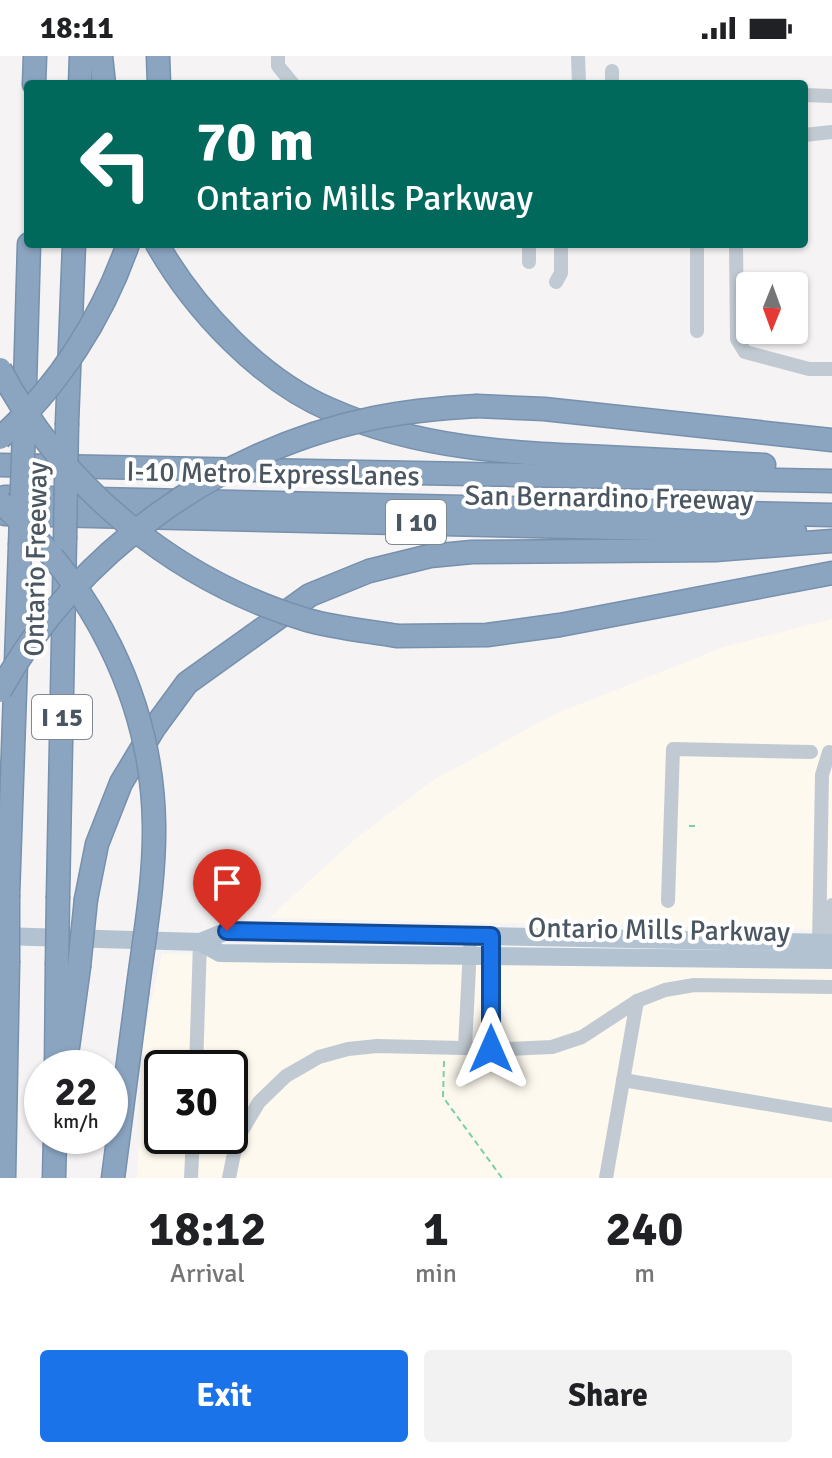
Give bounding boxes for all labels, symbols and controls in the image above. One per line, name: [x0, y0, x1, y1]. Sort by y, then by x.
text: 18:11: [40, 10, 114, 47]
text: 70 m: [196, 107, 314, 176]
icon: left: [64, 112, 168, 216]
text: Ontario Mills Parkway: [196, 176, 533, 221]
north arrow: [736, 272, 808, 344]
map controls: [736, 272, 808, 344]
street label: I-10 Metro ExpressLanes: [126, 454, 420, 494]
street label: Ontario Freeway: [17, 461, 55, 657]
street label: San Bernardino Freeway: [464, 478, 754, 518]
road number: I 10: [386, 500, 446, 544]
road number: I 15: [32, 695, 92, 739]
pin: [193, 849, 261, 931]
icon: arrive: [205, 861, 249, 905]
street label: Ontario Mills Parkway: [528, 911, 790, 949]
position arrow: [449, 1007, 533, 1091]
speed limit sign: 30: [144, 1050, 248, 1154]
text: 22: [54, 1067, 98, 1117]
text: km/h: [53, 1109, 99, 1134]
text: 18:12: [149, 1200, 266, 1259]
text: 1: [423, 1200, 449, 1259]
text: 240: [606, 1200, 683, 1259]
text: Arrival: [170, 1258, 245, 1290]
text: min: [415, 1258, 457, 1290]
text: m: [634, 1258, 655, 1290]
button: Exit: [40, 1350, 408, 1442]
button: Share: [424, 1350, 792, 1442]

